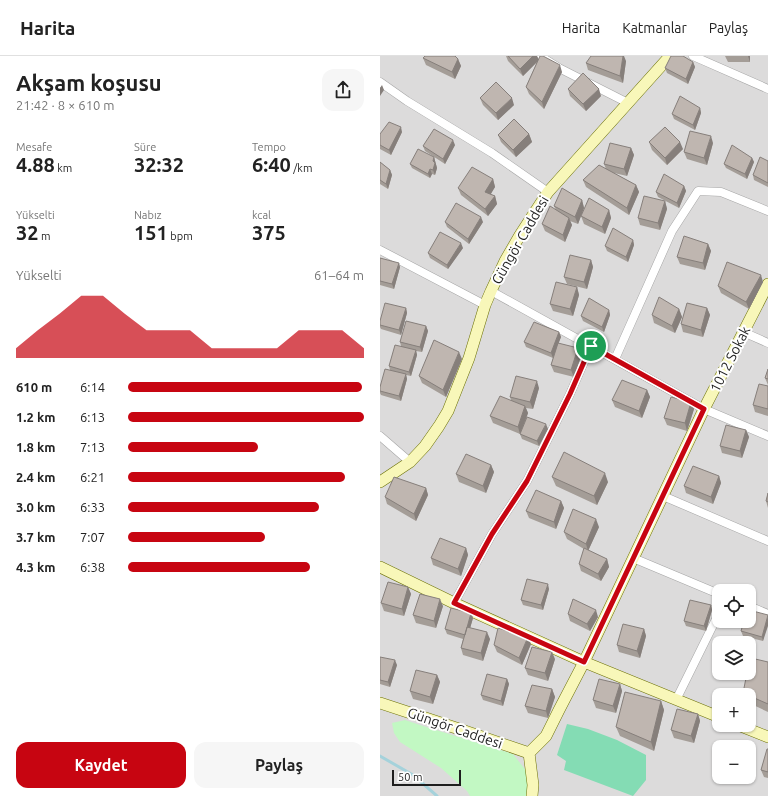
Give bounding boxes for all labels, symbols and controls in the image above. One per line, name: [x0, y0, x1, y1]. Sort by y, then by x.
text: Harita: [20, 17, 75, 39]
text: Harita: [562, 20, 600, 36]
text: Katmanlar: [622, 20, 687, 36]
text: Paylaş: [709, 20, 748, 36]
button: share: [322, 69, 364, 111]
text: Akşam koşusu: [16, 70, 162, 95]
text: 21:42 · 8 × 610 m: [16, 98, 115, 112]
text: Mesafe: [16, 141, 52, 153]
text: Süre: [134, 141, 156, 153]
text: Tempo: [252, 141, 286, 153]
text: 4.88: [16, 153, 55, 176]
text: 32:32: [134, 153, 184, 176]
text: 6:40: [252, 153, 291, 176]
text: km: [55, 162, 72, 174]
text: /km: [291, 162, 312, 174]
street label: Güngör Caddesi: [488, 193, 552, 287]
text: Yükselti: [16, 209, 55, 221]
text: Nabız: [134, 209, 162, 221]
text: kcal: [252, 209, 271, 221]
text: 32: [16, 221, 39, 244]
text: 151: [134, 221, 168, 244]
text: 375: [252, 221, 286, 244]
text: m: [39, 230, 51, 242]
text: bpm: [168, 230, 193, 242]
text: Yükselti: [16, 268, 62, 282]
text: 61–64 m: [314, 268, 364, 282]
street label: 1012 Sokak: [707, 323, 753, 395]
pin: [574, 329, 608, 363]
icon: arrive: [580, 335, 602, 357]
text: 610 m: [16, 380, 52, 394]
text: 6:14: [80, 380, 105, 394]
text: 1.2 km: [16, 410, 55, 424]
text: 6:13: [80, 410, 105, 424]
text: 1.8 km: [16, 440, 55, 454]
text: 7:13: [80, 440, 105, 454]
text: 2.4 km: [16, 470, 55, 484]
text: 6:21: [80, 470, 105, 484]
text: 3.0 km: [16, 500, 55, 514]
text: 6:33: [80, 500, 105, 514]
text: 3.7 km: [16, 530, 55, 544]
text: 7:07: [80, 530, 105, 544]
text: 4.3 km: [16, 560, 55, 574]
text: 6:38: [80, 560, 105, 574]
map controls: [712, 584, 756, 784]
button: locate: [712, 584, 756, 628]
button: layers: [712, 636, 756, 680]
button: +: [712, 688, 756, 732]
street label: Güngör Caddesi: [405, 704, 505, 752]
button: −: [712, 740, 756, 784]
button: Kaydet: [16, 742, 186, 788]
button: Paylaş: [194, 742, 364, 788]
scale bar: [392, 768, 461, 787]
text: 50 m: [398, 771, 422, 783]

